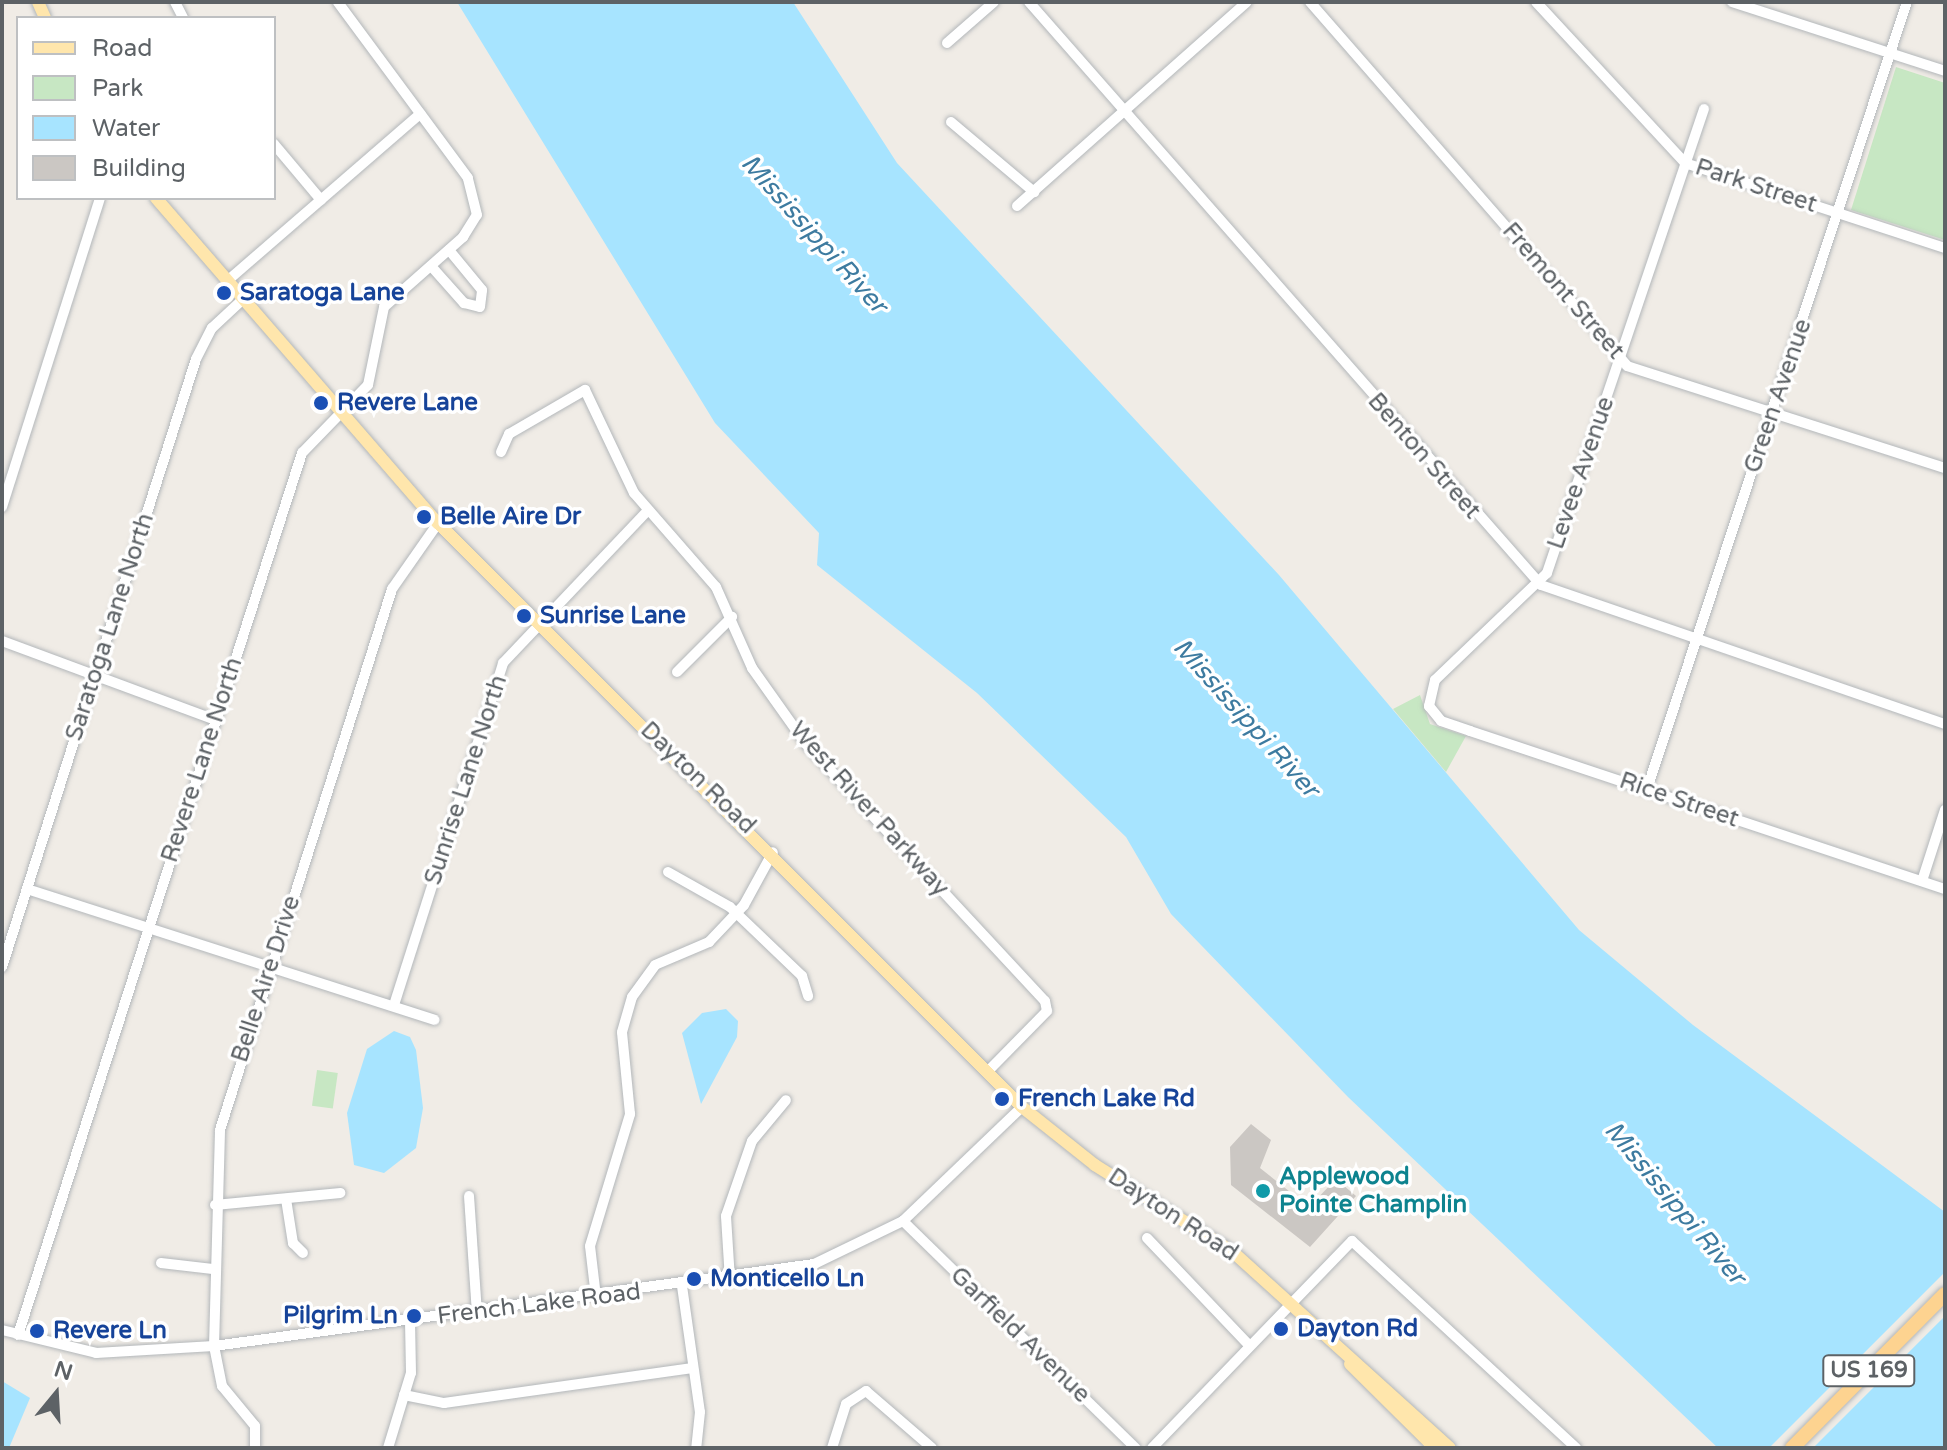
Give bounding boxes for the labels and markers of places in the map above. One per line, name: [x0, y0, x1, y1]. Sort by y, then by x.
place label: Saratoga Lane: [240, 279, 405, 307]
marker: Saratoga Lane: [215, 284, 233, 302]
place label: Revere Lane: [337, 389, 478, 417]
marker: Revere Lane: [312, 394, 330, 412]
place label: Belle Aire Dr: [440, 503, 581, 531]
marker: Belle Aire Dr: [415, 508, 433, 526]
place label: Sunrise Lane: [540, 602, 686, 630]
marker: Sunrise Lane: [515, 607, 533, 625]
place label: French Lake Rd: [1018, 1085, 1195, 1113]
marker: French Lake Rd: [993, 1090, 1011, 1108]
place label: Applewood Pointe Champlin: [1279, 1163, 1467, 1219]
marker: Applewood Pointe Champlin: [1254, 1182, 1272, 1200]
place label: Monticello Ln: [710, 1265, 864, 1293]
marker: Monticello Ln: [685, 1270, 703, 1288]
place label: Pilgrim Ln: [283, 1302, 398, 1330]
marker: Pilgrim Ln: [405, 1307, 423, 1325]
place label: Dayton Rd: [1297, 1315, 1418, 1343]
place label: Revere Ln: [53, 1317, 167, 1345]
marker: Dayton Rd: [1272, 1320, 1290, 1338]
marker: Revere Ln: [28, 1322, 46, 1340]

